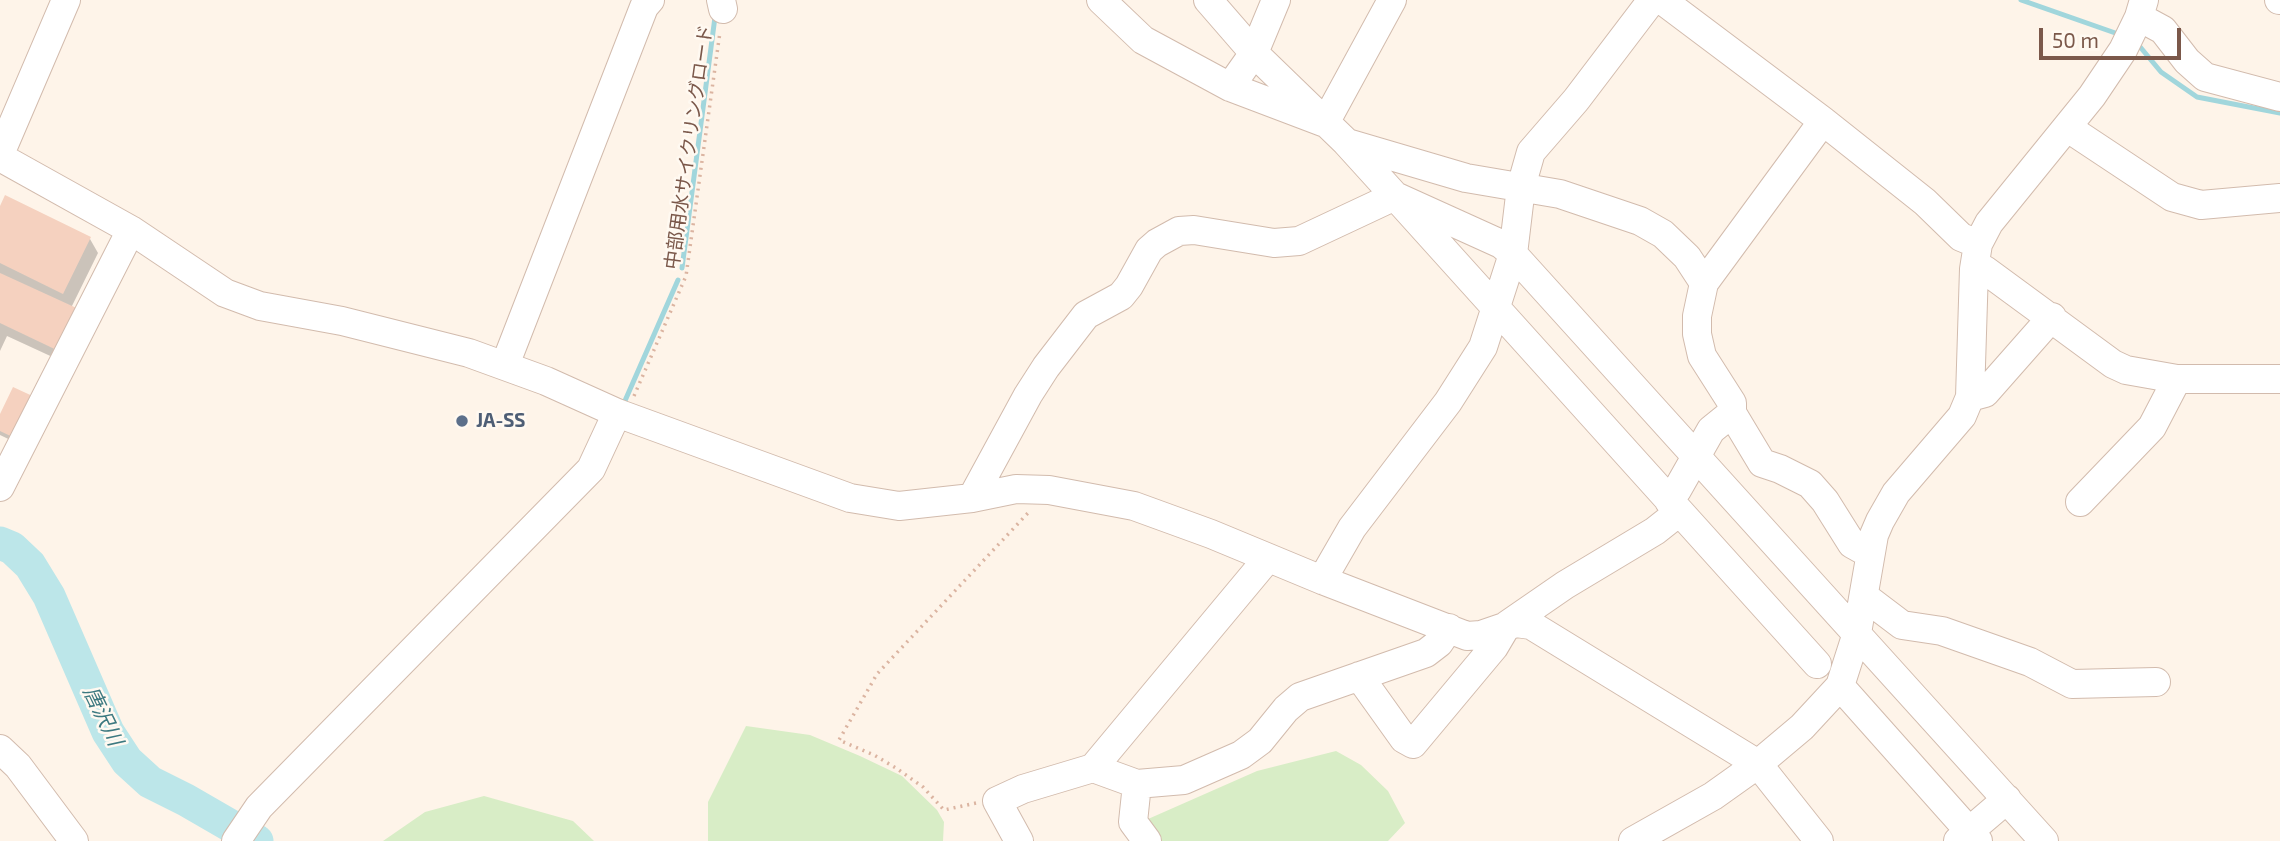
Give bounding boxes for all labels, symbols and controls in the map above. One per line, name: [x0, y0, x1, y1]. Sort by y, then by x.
scale bar: [2042, 14, 2184, 58]
street label: 中部用水サイクリングロード: [661, 23, 717, 271]
text: 50 m: [2052, 27, 2099, 52]
place label: JA-SS: [476, 410, 525, 432]
marker: JA-SS: [454, 413, 470, 429]
water label: 唐沢川: [78, 682, 128, 750]

